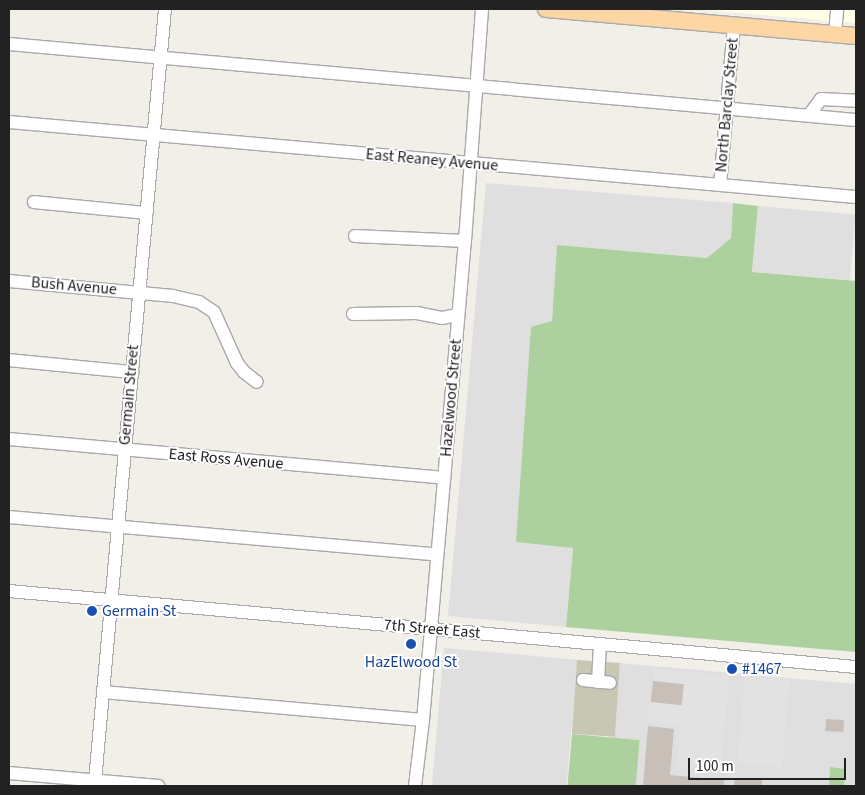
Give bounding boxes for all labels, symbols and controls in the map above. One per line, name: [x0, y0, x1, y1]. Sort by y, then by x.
street label: North Barclay Street: [712, 37, 742, 173]
street label: East Reaney Avenue: [365, 145, 499, 175]
street label: Bush Avenue: [30, 273, 118, 299]
street label: Hazelwood Street: [436, 338, 466, 458]
street label: Germain Street: [115, 344, 143, 446]
street label: East Ross Avenue: [168, 444, 284, 474]
place label: Germain St: [102, 601, 176, 621]
marker: Germain St: [86, 605, 98, 617]
street label: 7th Street East: [383, 615, 481, 643]
marker: HazElwood St: [405, 638, 417, 650]
place label: HazElwood St: [365, 652, 457, 672]
place label: #1467: [742, 659, 782, 679]
marker: #1467: [726, 663, 738, 675]
scale bar: [690, 748, 848, 780]
text: 100 m: [696, 756, 734, 777]

